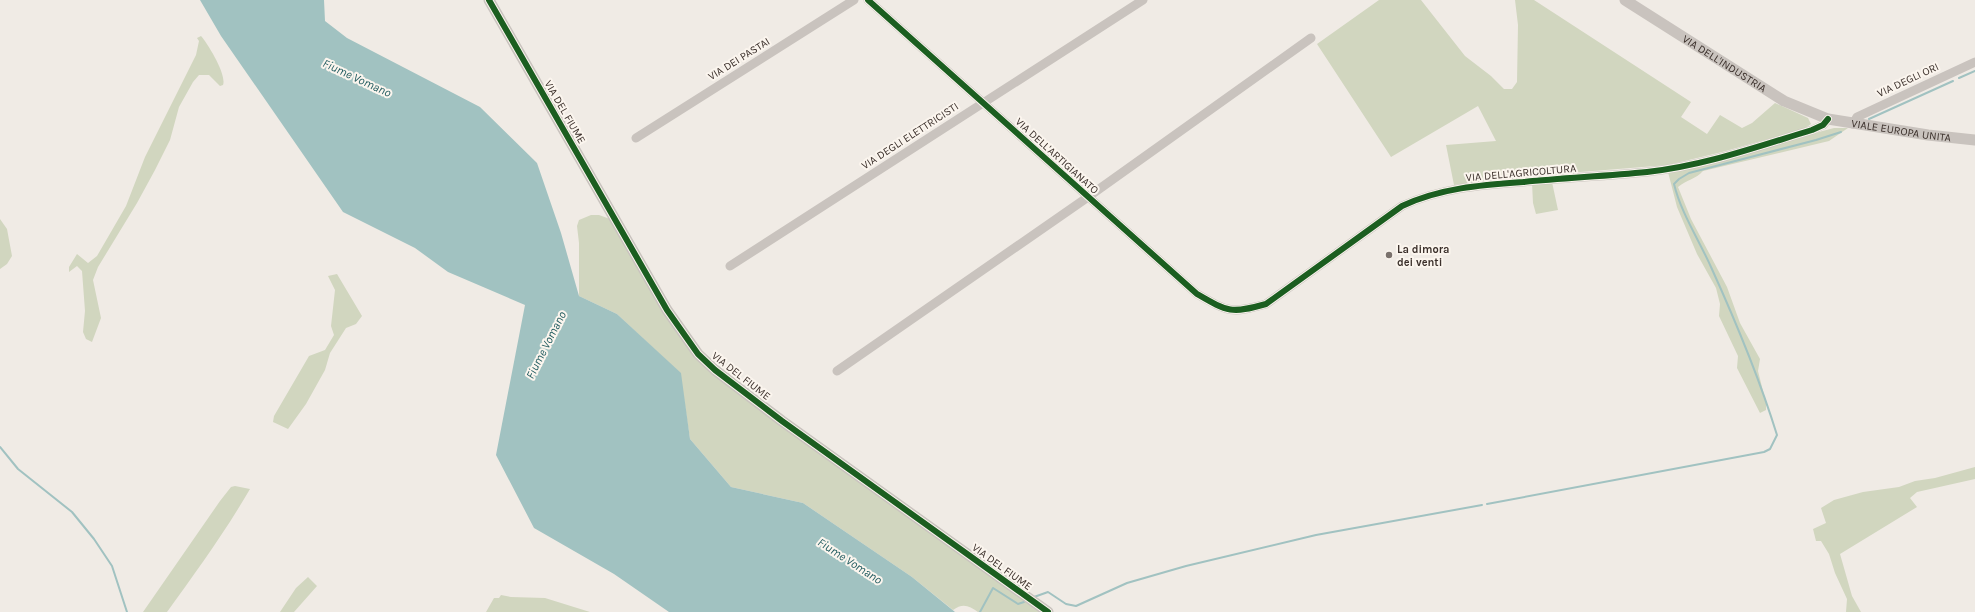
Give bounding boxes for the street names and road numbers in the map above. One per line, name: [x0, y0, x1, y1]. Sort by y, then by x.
street label: VIA DELL'INDUSTRIA: [1680, 32, 1770, 95]
street label: VIA DEI PASTAI: [706, 35, 772, 83]
street label: VIA DEGLI ORI: [1875, 60, 1941, 100]
street label: VIA DEL FIUME: [542, 78, 588, 146]
street label: VIA DEGLI ELETTRICISTI: [859, 100, 961, 172]
street label: VIA DELL'ARTIGIANATO: [1013, 115, 1101, 197]
street label: VIALE EUROPA UNITA: [1850, 116, 1952, 144]
street label: VIA DELL'AGRICOLTURA: [1465, 162, 1577, 184]
street label: VIA DEL FIUME: [709, 349, 773, 403]
street label: VIA DEL FIUME: [969, 541, 1035, 593]

